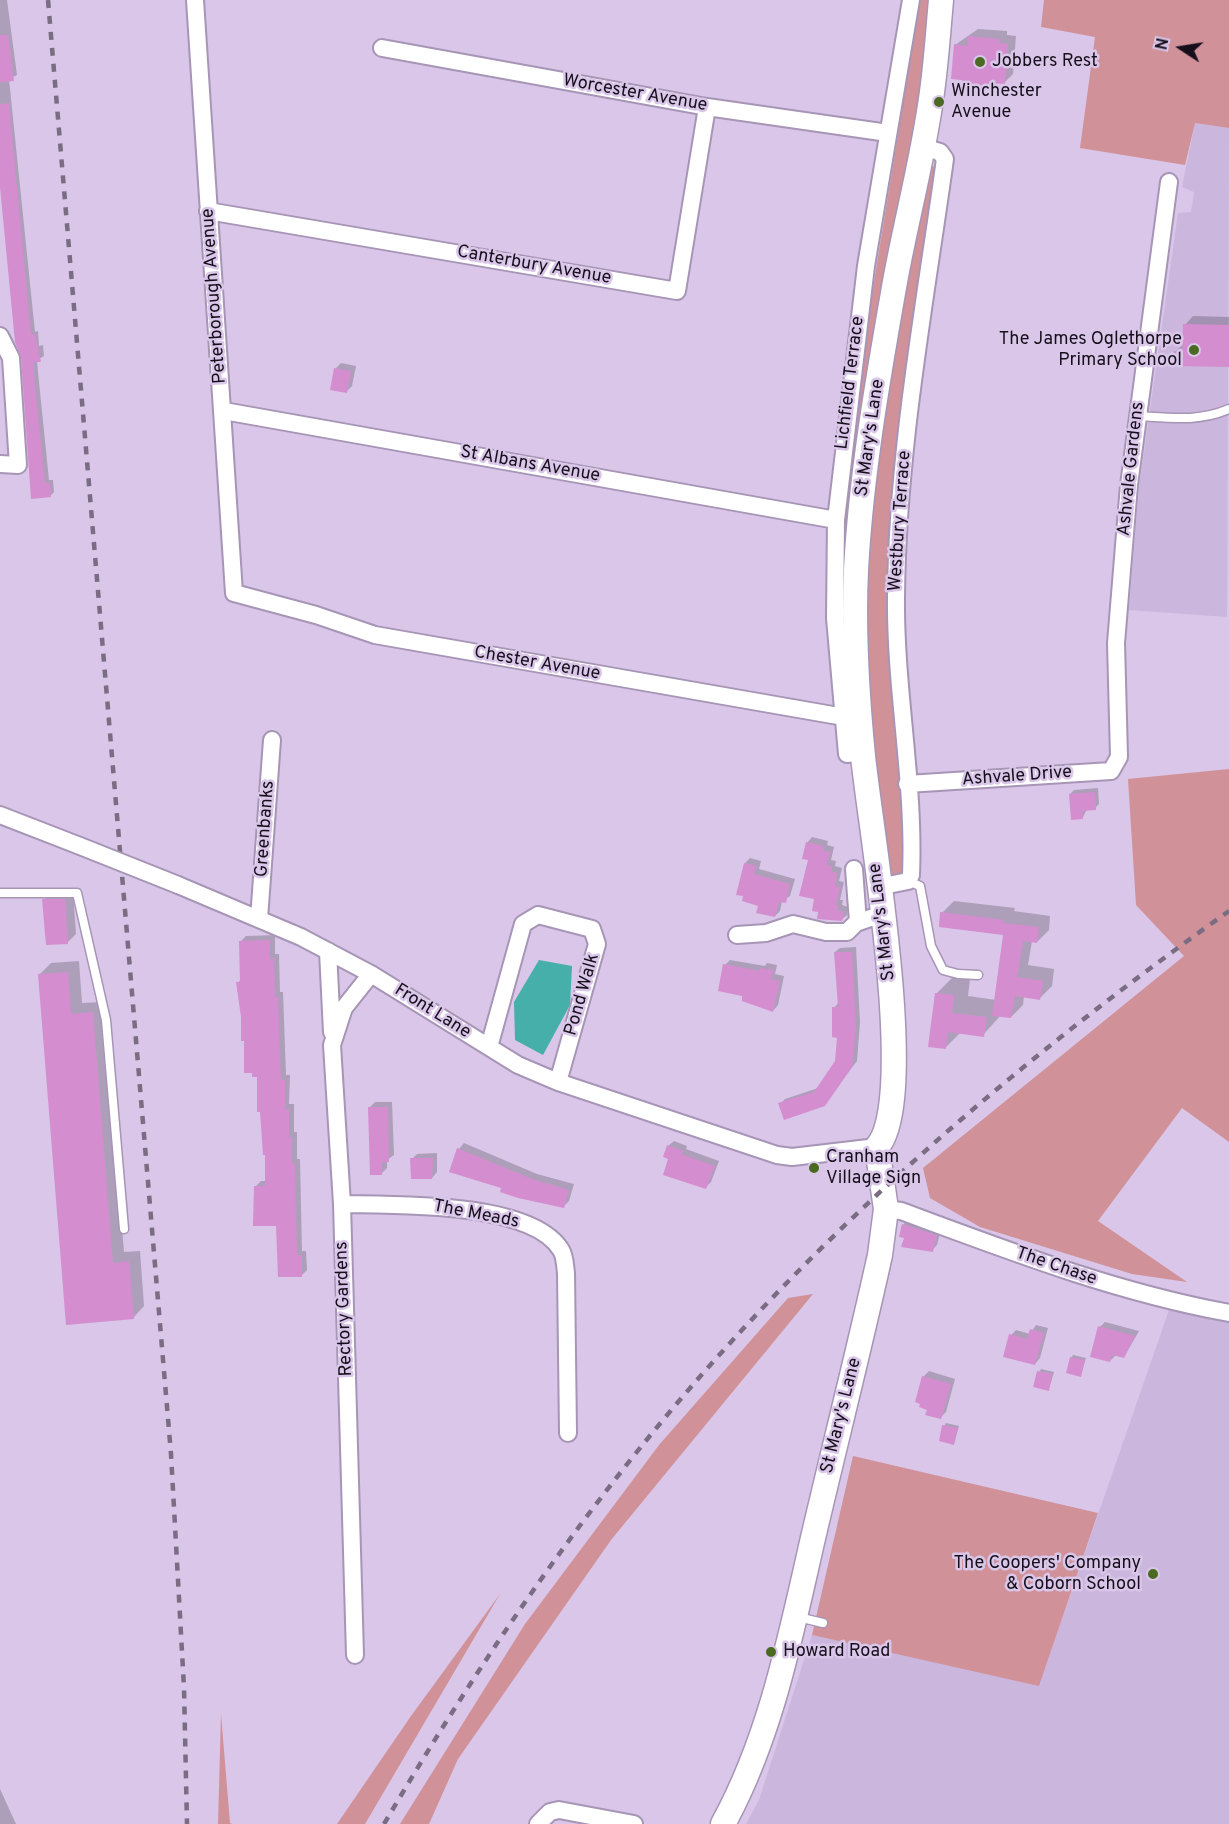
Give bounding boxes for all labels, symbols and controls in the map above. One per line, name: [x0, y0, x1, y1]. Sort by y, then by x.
north arrow: [1151, 18, 1211, 78]
text: N: [1152, 37, 1174, 52]
place label: Jobbers Rest: [992, 51, 1098, 73]
marker: Jobbers Rest: [973, 55, 987, 69]
street label: Worcester Avenue: [561, 71, 709, 117]
place label: Winchester Avenue: [951, 81, 1042, 124]
marker: Winchester Avenue: [932, 95, 946, 109]
street label: Peterborough Avenue: [198, 207, 232, 385]
street label: Canterbury Avenue: [455, 242, 613, 290]
street label: Lichfield Terrace: [832, 315, 870, 451]
place label: The James Oglethorpe Primary School: [999, 329, 1182, 372]
marker: The James Oglethorpe Primary School: [1187, 343, 1201, 357]
street label: St Mary's Lane: [852, 378, 890, 498]
street label: Ashvale Gardens: [1114, 401, 1150, 537]
street label: St Albans Avenue: [458, 442, 602, 488]
street label: Westbury Terrace: [885, 450, 917, 592]
street label: Chester Avenue: [472, 642, 602, 686]
street label: Ashvale Drive: [961, 762, 1073, 792]
street label: Greenbanks: [252, 780, 280, 878]
street label: St Mary's Lane: [865, 862, 901, 982]
street label: Pond Walk: [561, 951, 605, 1039]
street label: Front Lane: [390, 980, 474, 1044]
place label: Cranham Village Sign: [826, 1147, 921, 1190]
marker: Cranham Village Sign: [807, 1161, 821, 1175]
street label: The Meads: [431, 1196, 521, 1234]
street label: Rectory Gardens: [332, 1241, 358, 1377]
street label: The Chase: [1013, 1243, 1099, 1291]
street label: St Mary's Lane: [817, 1356, 867, 1476]
place label: The Coopers' Company & Coborn School: [954, 1553, 1141, 1596]
marker: The Coopers' Company & Coborn School: [1146, 1567, 1160, 1581]
place label: Howard Road: [783, 1641, 890, 1663]
marker: Howard Road: [764, 1645, 778, 1659]

